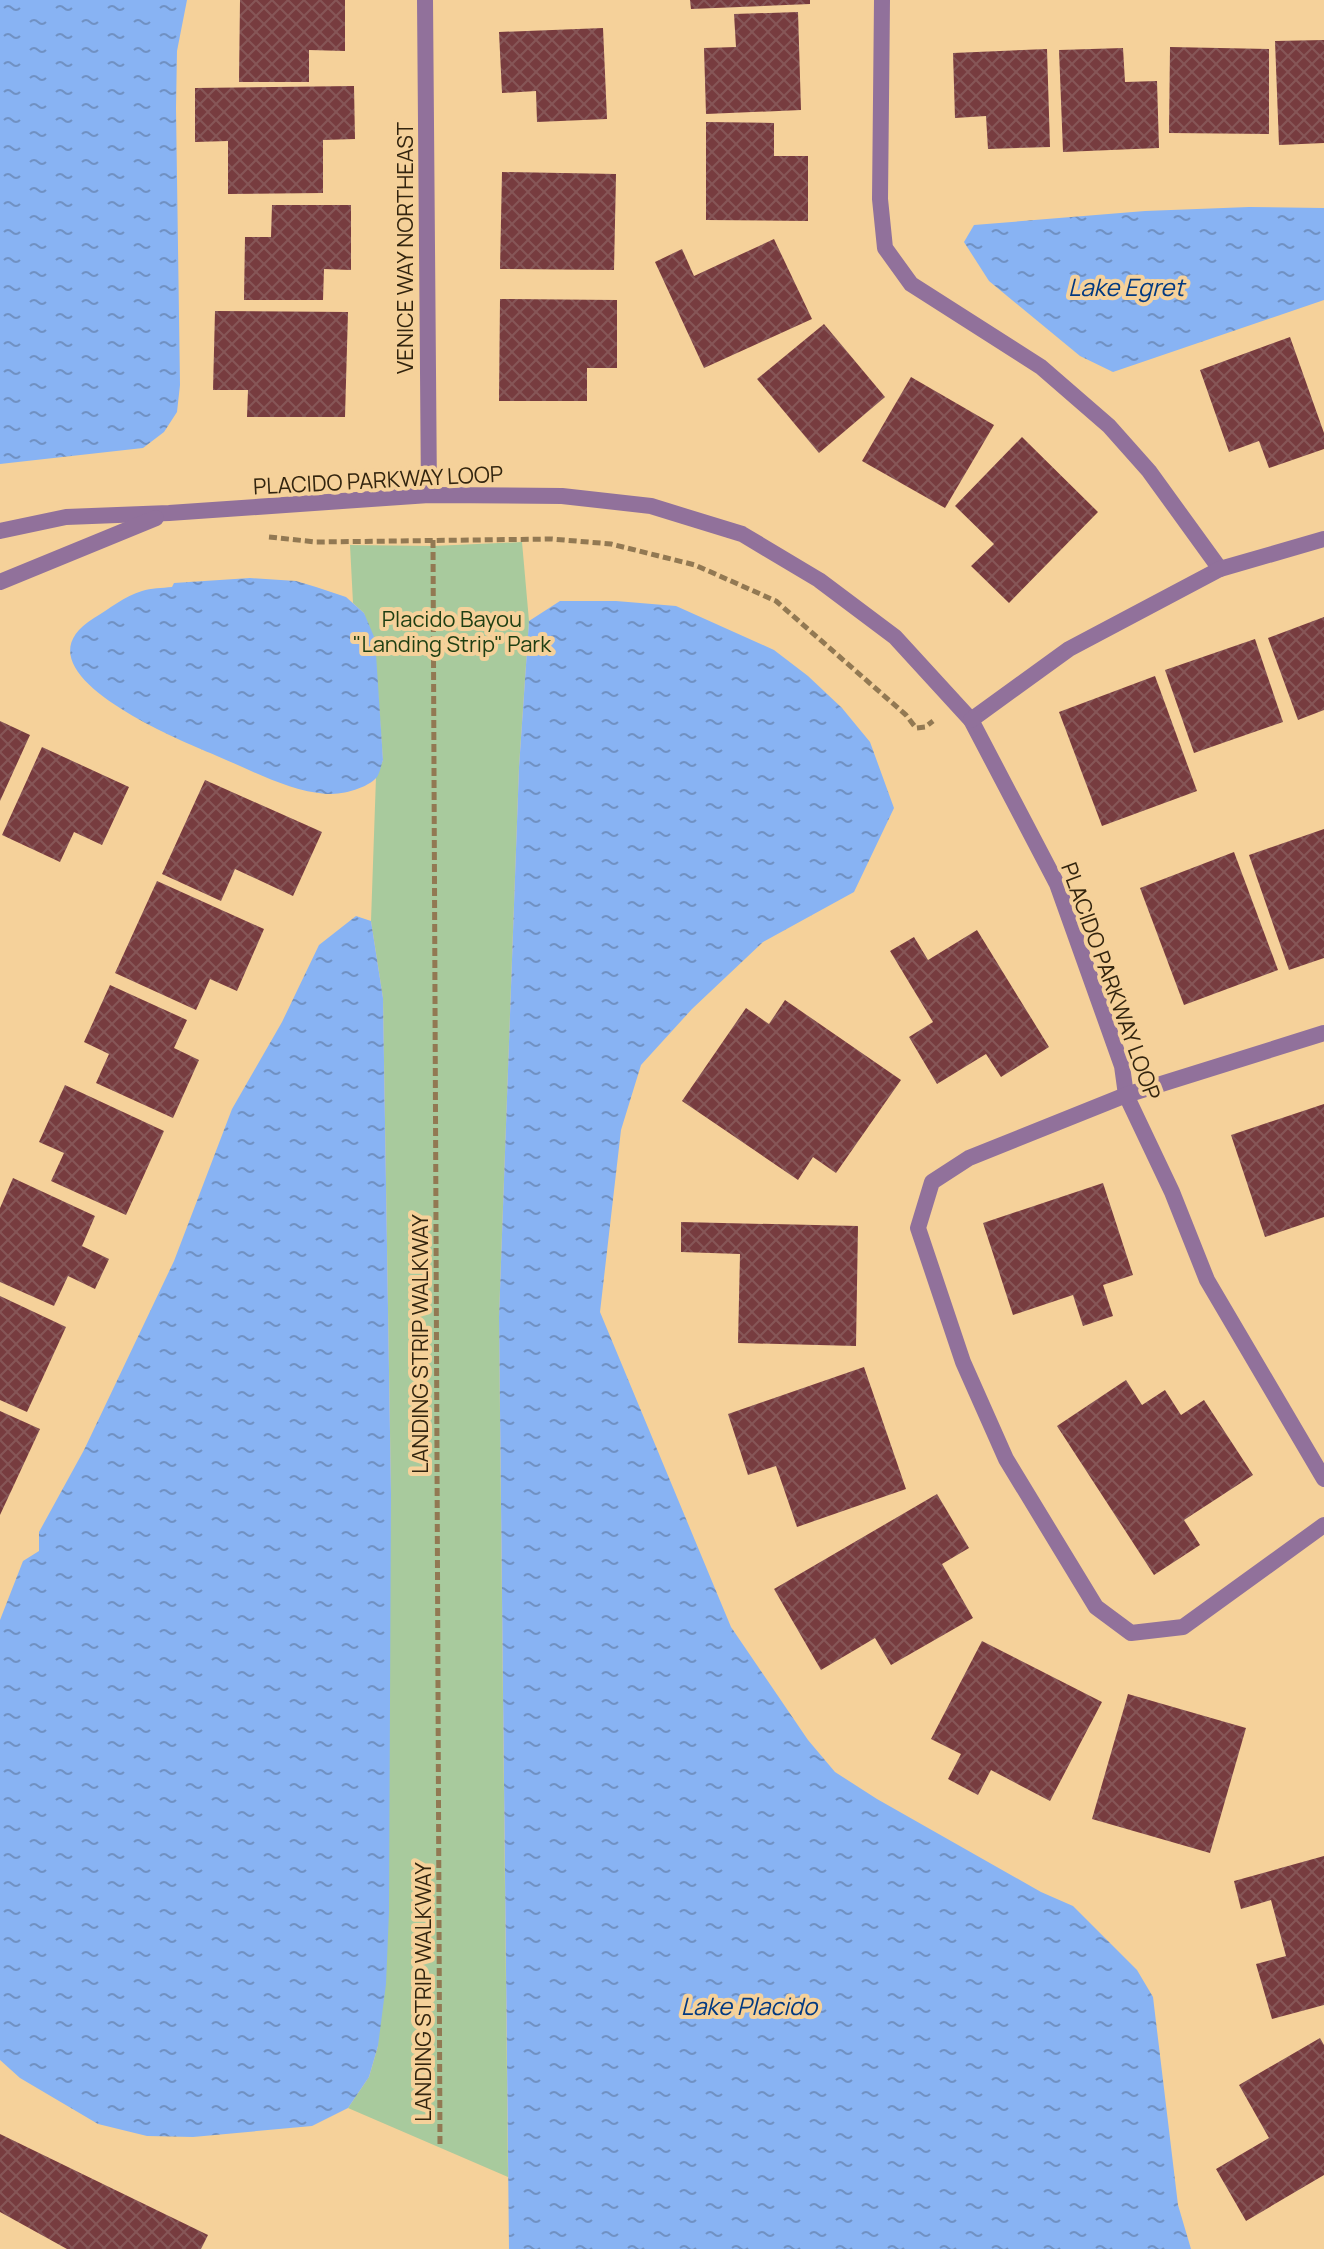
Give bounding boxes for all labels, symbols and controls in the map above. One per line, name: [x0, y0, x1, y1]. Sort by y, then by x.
street label: VENICE WAY NORTHEAST: [390, 122, 420, 374]
water label: Lake Egret: [1068, 270, 1186, 303]
street label: PLACIDO PARKWAY LOOP: [252, 458, 504, 502]
park label: Placido Bayou "Landing Strip" Park: [353, 604, 552, 659]
street label: PLACIDO PARKWAY LOOP: [1054, 858, 1168, 1104]
street label: LANDING STRIP WALKWAY: [405, 1213, 435, 1474]
street label: LANDING STRIP WALKWAY: [408, 1861, 438, 2122]
water label: Lake Placido: [681, 1989, 819, 2022]

